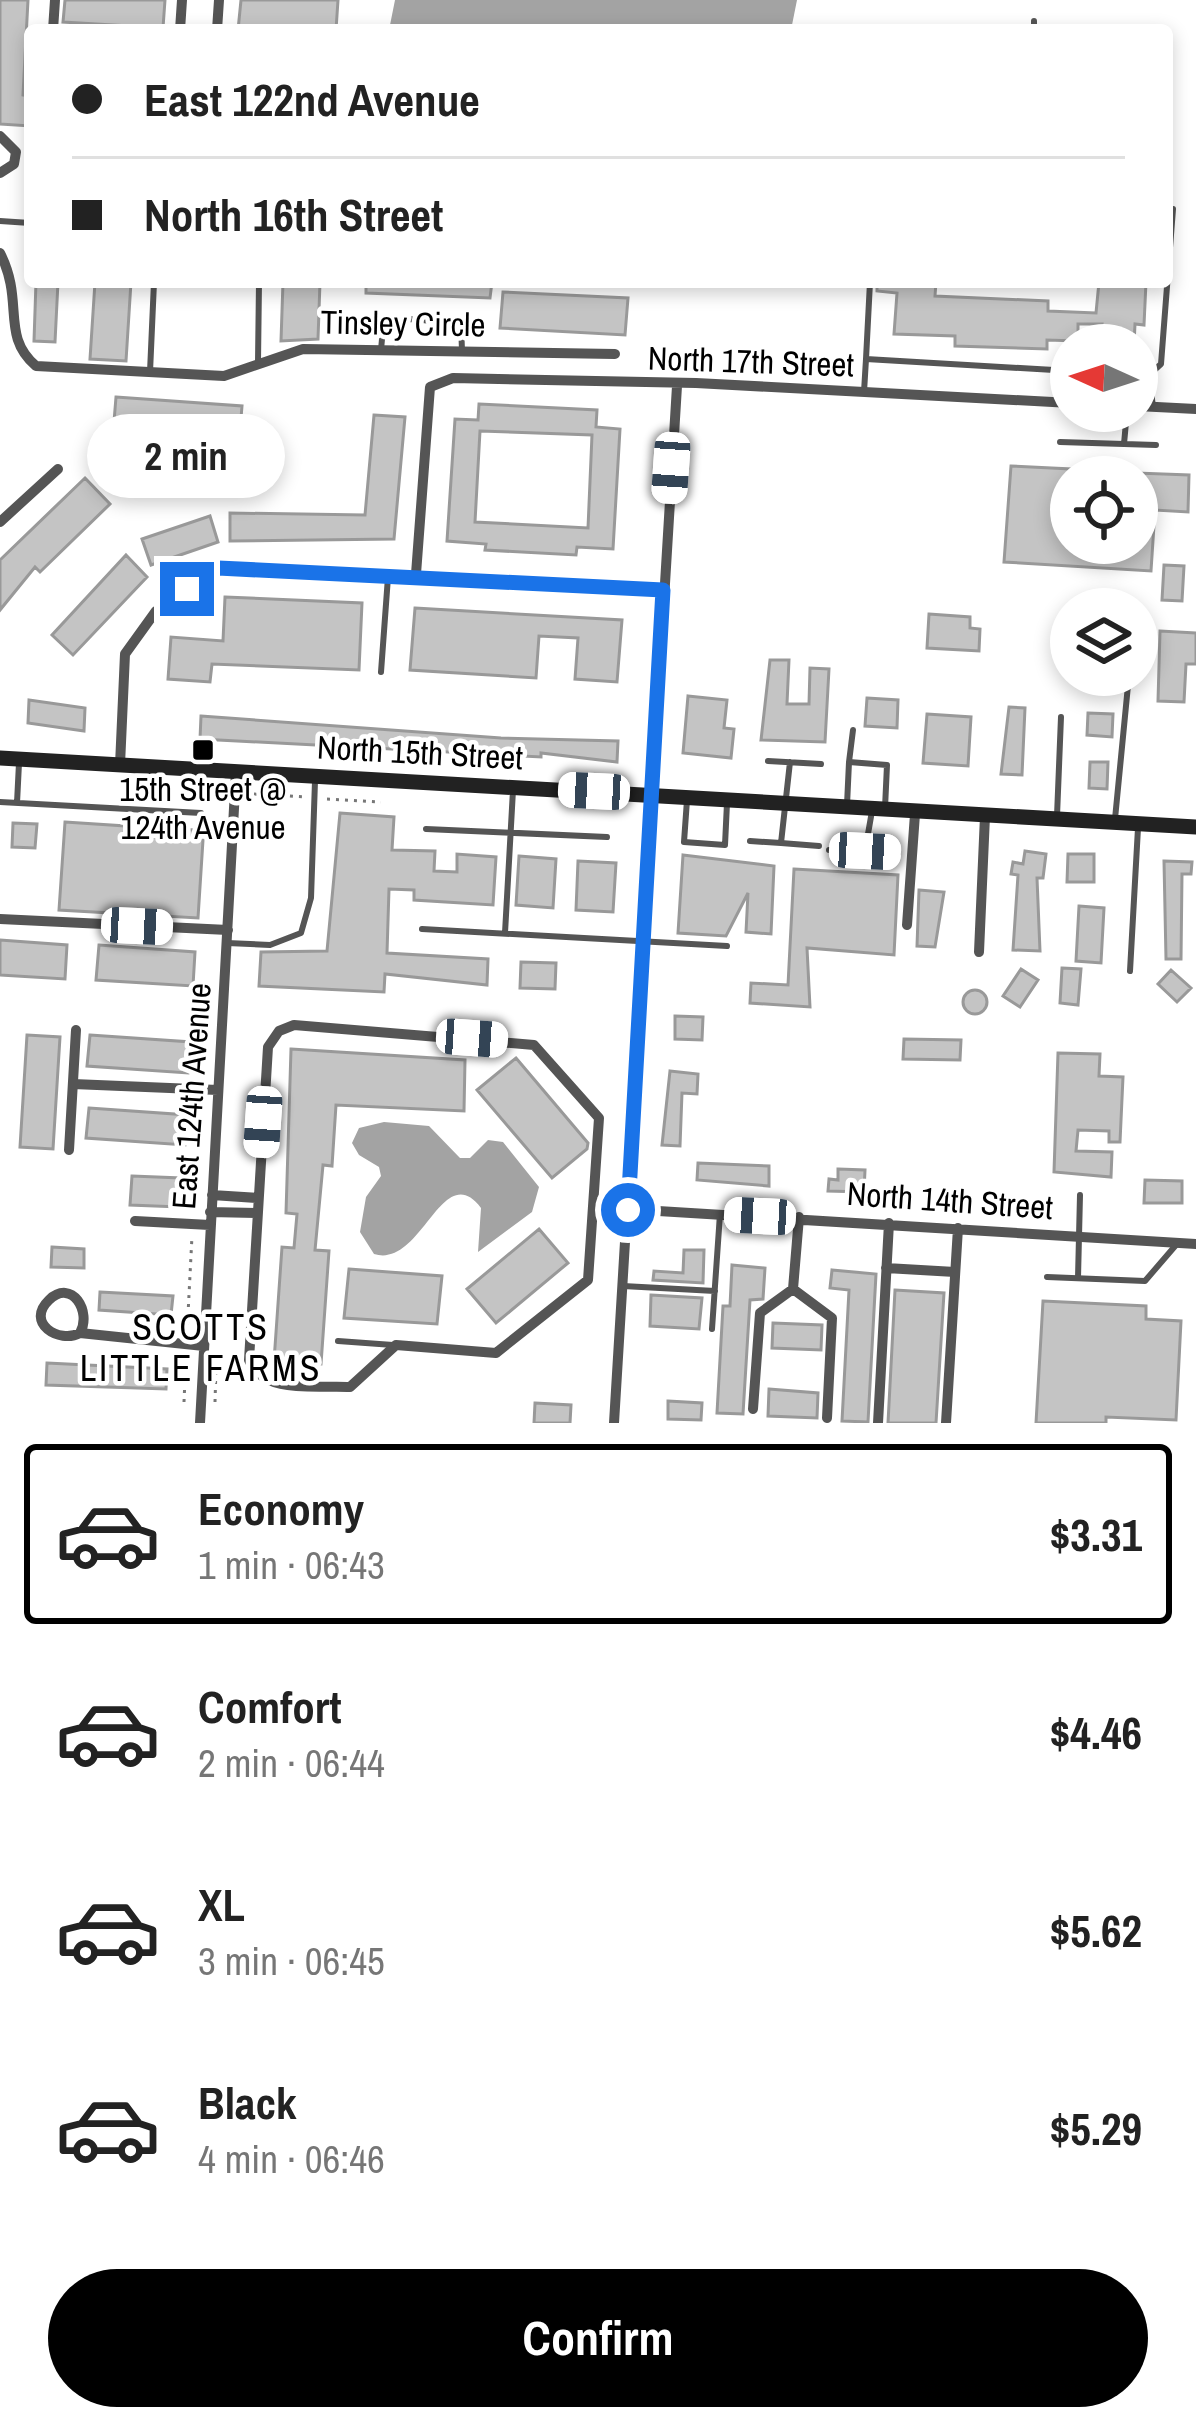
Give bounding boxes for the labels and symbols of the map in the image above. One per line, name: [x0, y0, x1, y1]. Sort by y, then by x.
street label: Tinsley Circle: [320, 300, 486, 346]
north arrow: [1050, 324, 1158, 432]
street label: North 17th Street: [647, 335, 855, 387]
callout: 2 min: [88, 415, 286, 499]
car: [651, 431, 691, 505]
route end: [160, 562, 214, 616]
street label: North 15th Street: [316, 725, 524, 779]
marker: 15th Street @ 124th Avenue: [190, 737, 216, 763]
place label: 15th Street @ 124th Avenue: [119, 767, 287, 849]
car: [557, 771, 631, 811]
car: [828, 831, 902, 871]
car: [100, 906, 174, 946]
street label: East 124th Avenue: [161, 981, 221, 1211]
car: [435, 1018, 509, 1058]
car: [243, 1085, 283, 1159]
street label: North 14th Street: [846, 1171, 1054, 1229]
route start: [601, 1183, 655, 1237]
car: [723, 1196, 797, 1236]
district label: SCOTTS LITTLE FARMS: [80, 1303, 322, 1392]

